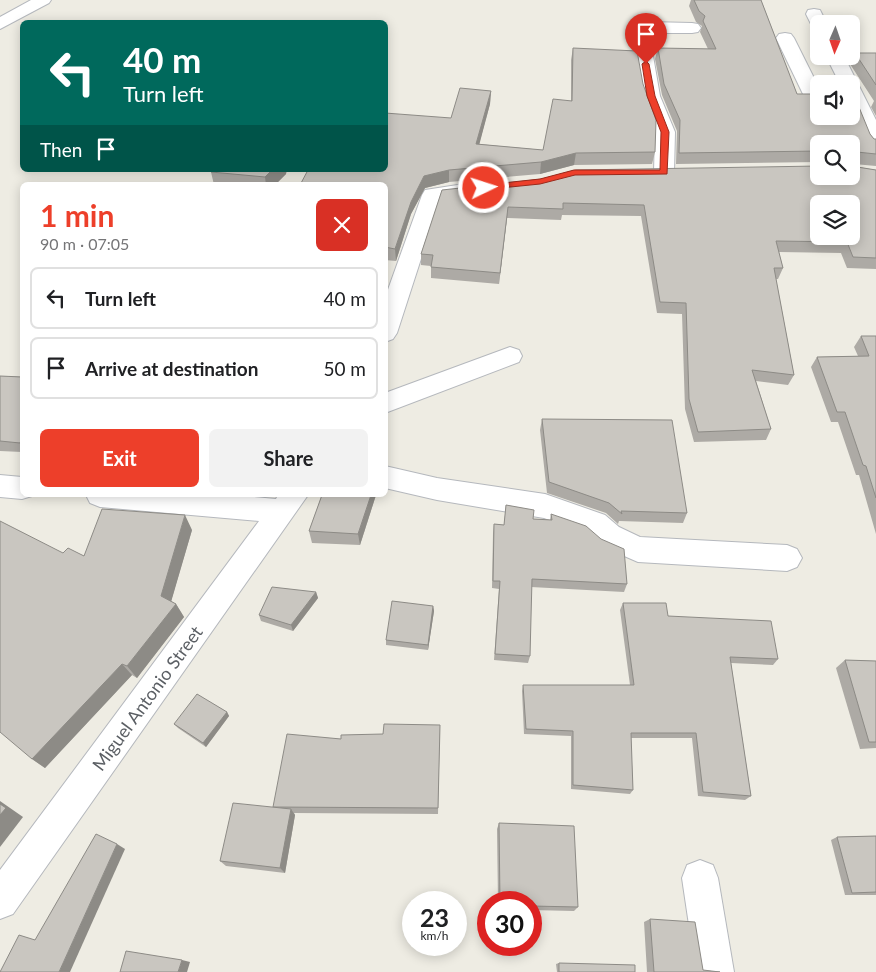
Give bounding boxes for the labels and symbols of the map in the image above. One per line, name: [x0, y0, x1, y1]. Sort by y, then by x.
pin: [625, 13, 667, 64]
north arrow: [810, 15, 860, 65]
position arrow: [457, 161, 509, 213]
street label: Miguel Antonio Street: [87, 621, 207, 775]
speed limit sign: 30: [477, 891, 542, 956]

